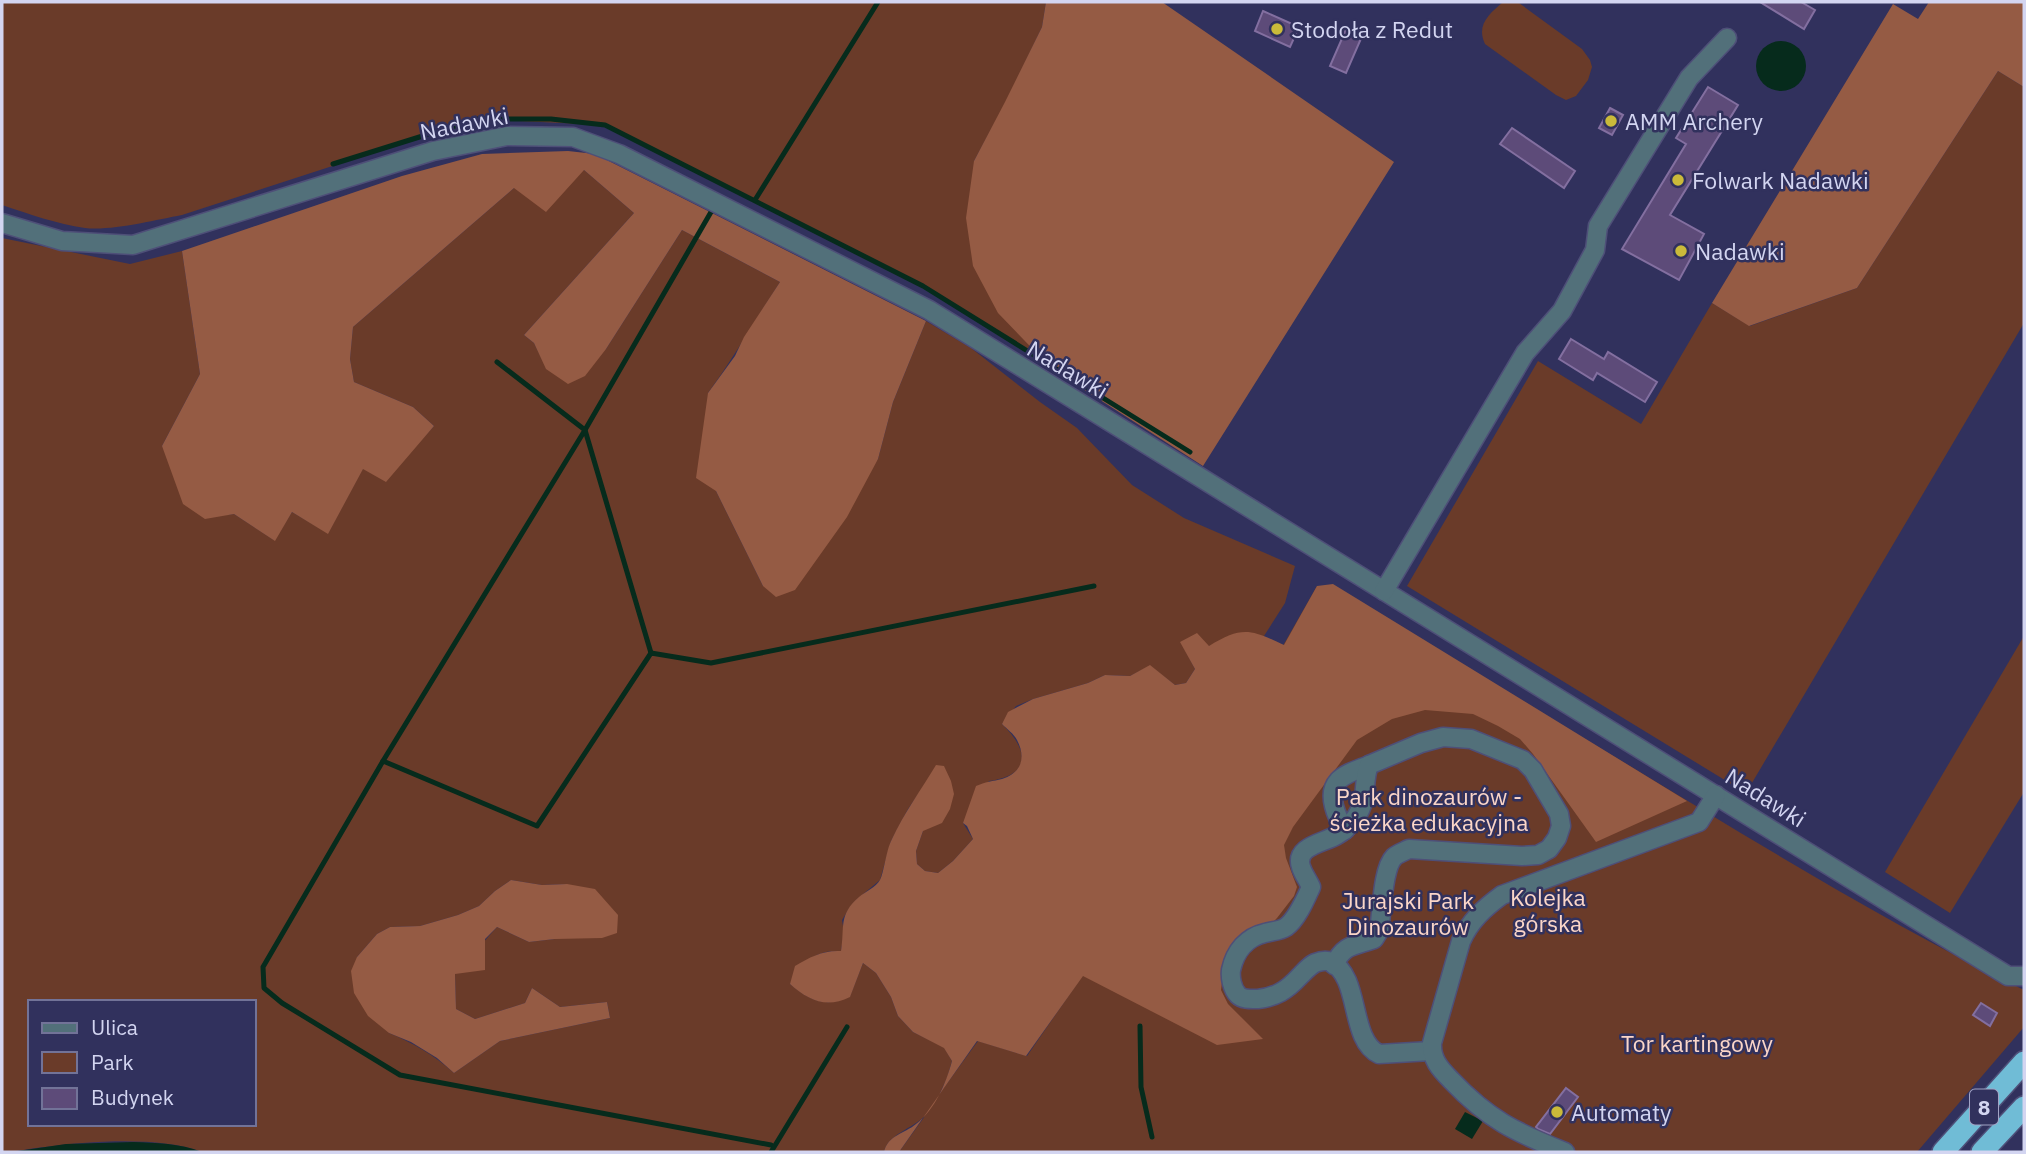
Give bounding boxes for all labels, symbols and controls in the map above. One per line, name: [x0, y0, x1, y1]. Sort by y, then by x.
place label: Stodoła z Redut: [1291, 14, 1453, 44]
marker: Stodoła z Redut: [1269, 21, 1285, 37]
street label: Nadawki: [417, 100, 511, 146]
place label: AMM Archery: [1625, 106, 1764, 136]
marker: AMM Archery: [1603, 113, 1619, 129]
place label: Folwark Nadawki: [1692, 165, 1869, 195]
marker: Folwark Nadawki: [1670, 172, 1686, 188]
place label: Nadawki: [1695, 236, 1785, 266]
marker: Nadawki: [1673, 243, 1689, 259]
street label: Nadawki: [1022, 333, 1114, 405]
street label: Nadawki: [1720, 761, 1812, 833]
park label: Park dinozaurów - ścieżka edukacyjna: [1330, 781, 1528, 837]
park label: Kolejka górska: [1510, 882, 1586, 938]
park label: Jurajski Park Dinozaurów: [1342, 885, 1474, 941]
legend: [28, 1000, 256, 1126]
text: Ulica: [91, 1013, 138, 1041]
park label: Tor kartingowy: [1621, 1028, 1774, 1058]
text: Park: [91, 1048, 134, 1076]
text: Budynek: [91, 1083, 174, 1111]
road number: 8: [1970, 1090, 1998, 1124]
place label: Automaty: [1571, 1097, 1672, 1127]
marker: Automaty: [1549, 1104, 1565, 1120]

